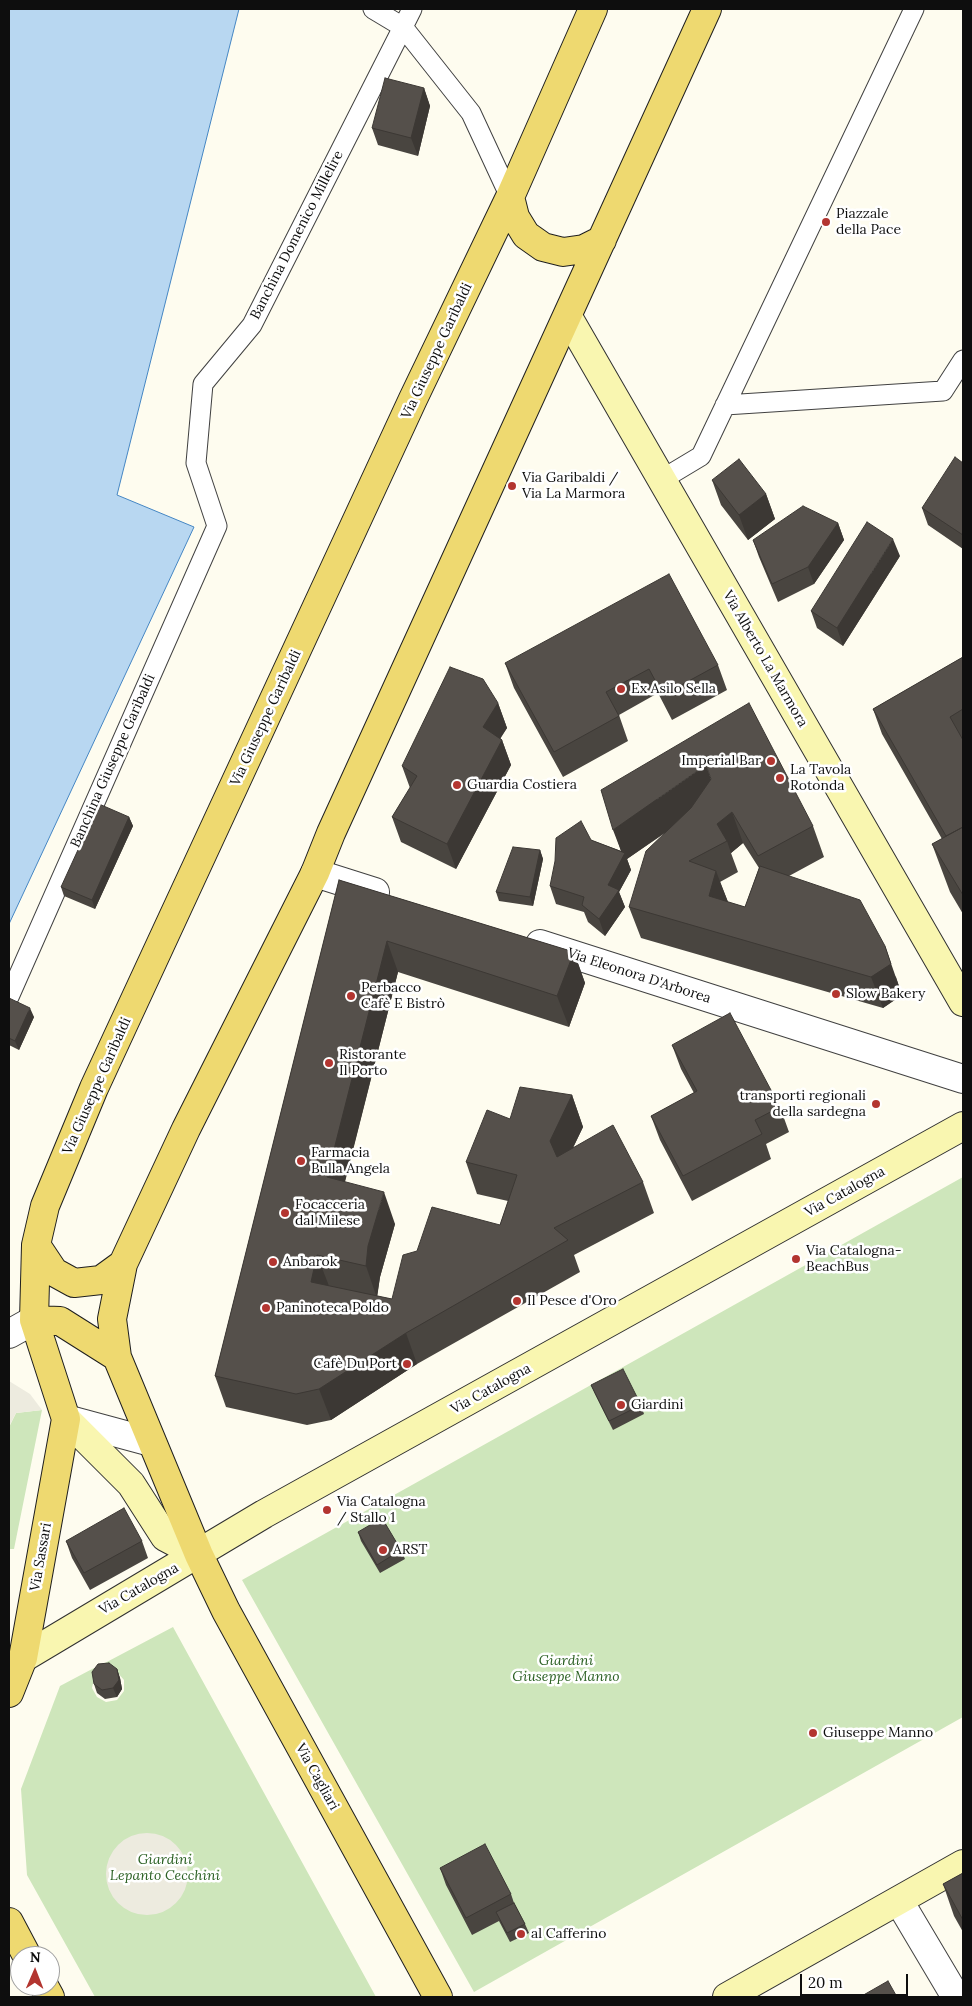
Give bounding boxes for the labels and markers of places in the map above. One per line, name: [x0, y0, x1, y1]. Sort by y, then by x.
place label: Piazzale della Pace: [836, 206, 901, 238]
marker: Piazzale della Pace: [820, 216, 832, 228]
place label: Via Garibaldi / Via La Marmora: [522, 470, 625, 502]
marker: Via Garibaldi / Via La Marmora: [506, 480, 518, 492]
place label: Ex Asilo Sella: [631, 681, 716, 697]
marker: Ex Asilo Sella: [615, 683, 627, 695]
place label: Imperial Bar: [681, 753, 761, 769]
marker: Imperial Bar: [765, 755, 777, 767]
place label: La Tavola Rotonda: [790, 762, 851, 794]
marker: La Tavola Rotonda: [774, 772, 786, 784]
place label: Guardia Costiera: [467, 777, 577, 793]
marker: Guardia Costiera: [451, 779, 463, 791]
place label: Perbacco Cafè E Bistrò: [361, 980, 445, 1012]
place label: Slow Bakery: [846, 986, 925, 1002]
marker: Slow Bakery: [830, 988, 842, 1000]
marker: Perbacco Cafè E Bistrò: [345, 990, 357, 1002]
place label: Ristorante Il Porto: [339, 1047, 406, 1080]
marker: Ristorante Il Porto: [323, 1057, 335, 1069]
place label: transporti regionali della sardegna: [739, 1088, 866, 1120]
marker: transporti regionali della sardegna: [870, 1098, 882, 1110]
place label: Farmacia Bulla Angela: [311, 1145, 390, 1178]
marker: Farmacia Bulla Angela: [295, 1155, 307, 1167]
place label: Focacceria dal Milese: [295, 1197, 365, 1230]
marker: Focacceria dal Milese: [279, 1207, 291, 1219]
place label: Via Catalogna- BeachBus: [806, 1243, 902, 1276]
marker: Via Catalogna- BeachBus: [790, 1253, 802, 1265]
place label: Anbarok: [283, 1254, 337, 1270]
marker: Anbarok: [267, 1256, 279, 1268]
place label: Il Pesce d'Oro: [527, 1293, 617, 1309]
marker: Il Pesce d'Oro: [511, 1295, 523, 1307]
place label: Paninoteca Poldo: [276, 1300, 389, 1316]
marker: Paninoteca Poldo: [260, 1302, 272, 1314]
place label: Cafè Du Port: [313, 1356, 397, 1372]
marker: Cafè Du Port: [401, 1358, 413, 1370]
place label: Giardini: [631, 1397, 684, 1413]
marker: Giardini: [615, 1399, 627, 1411]
place label: Via Catalogna / Stallo 1: [337, 1494, 426, 1526]
marker: Via Catalogna / Stallo 1: [321, 1504, 333, 1516]
place label: ARST: [393, 1542, 427, 1558]
marker: ARST: [377, 1544, 389, 1556]
place label: Giuseppe Manno: [823, 1725, 933, 1741]
marker: Giuseppe Manno: [807, 1727, 819, 1739]
place label: al Cafferino: [531, 1926, 607, 1942]
marker: al Cafferino: [515, 1928, 527, 1940]

